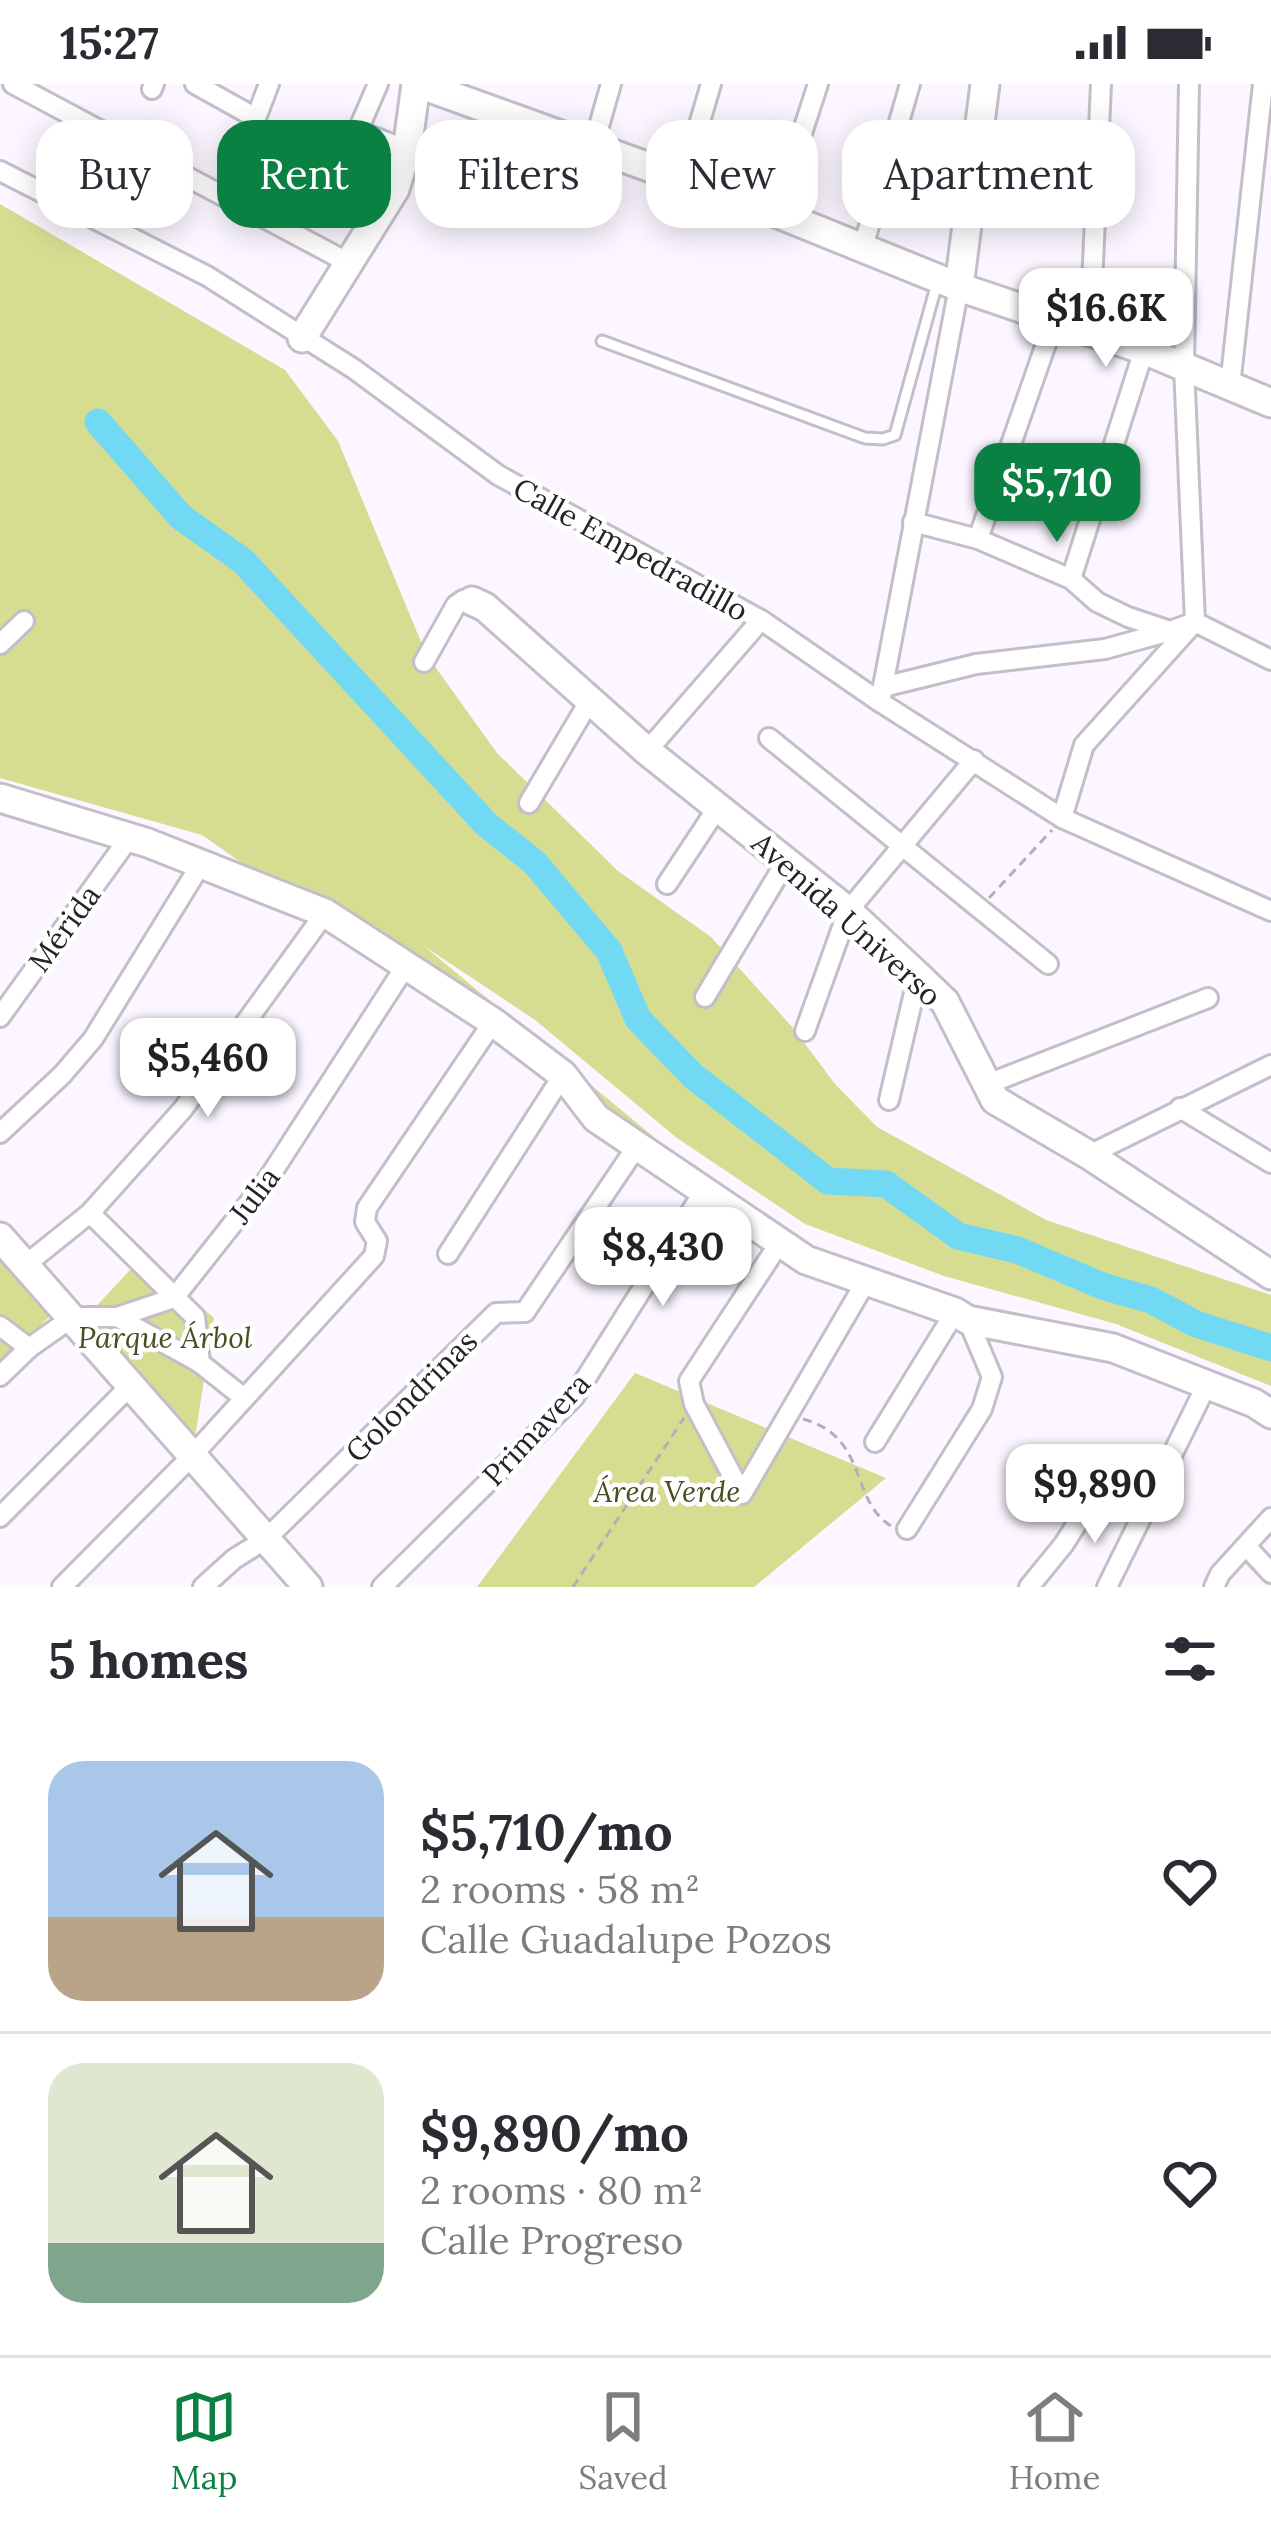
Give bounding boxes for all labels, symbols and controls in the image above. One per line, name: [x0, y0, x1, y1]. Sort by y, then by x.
text: 15:27: [60, 14, 159, 71]
chip: Buy: [36, 120, 193, 228]
chip: Rent: [217, 120, 391, 228]
chip: Filters: [415, 120, 622, 228]
chip: New: [646, 120, 818, 228]
chip: Apartment: [842, 120, 1135, 228]
pin: $16.6K: [1008, 268, 1204, 370]
text: $16.6K: [1046, 282, 1166, 332]
pin: $5,710: [959, 443, 1155, 545]
text: $5,710: [1001, 457, 1113, 507]
street label: Calle Empedradillo: [507, 469, 755, 629]
street label: Avenida Universo: [744, 823, 950, 1014]
street label: Mérida: [20, 877, 108, 979]
pin: $5,460: [110, 1018, 306, 1120]
text: $5,460: [147, 1032, 269, 1082]
street label: Julia: [220, 1159, 288, 1232]
pin: $8,430: [565, 1207, 761, 1309]
text: $8,430: [602, 1221, 724, 1271]
park label: Parque Árbol: [78, 1318, 253, 1356]
street label: Golondrinas: [337, 1322, 485, 1470]
street label: Primavera: [474, 1364, 598, 1494]
pin: $9,890: [997, 1444, 1193, 1546]
text: $9,890: [1033, 1458, 1157, 1508]
park label: Área Verde: [592, 1472, 741, 1510]
icon: filters: [1157, 1626, 1223, 1692]
text: 5 homes: [48, 1627, 249, 1692]
text: $5,710/mo: [420, 1799, 673, 1864]
icon: home: [144, 1809, 288, 1953]
icon: heart: [1157, 1848, 1223, 1914]
text: 2 rooms · 58 m²: [420, 1864, 700, 1914]
text: Calle Guadalupe Pozos: [420, 1914, 832, 1964]
text: $9,890/mo: [420, 2100, 689, 2165]
icon: home: [144, 2111, 288, 2255]
icon: heart: [1157, 2150, 1223, 2216]
text: 2 rooms · 80 m²: [420, 2165, 703, 2215]
text: Calle Progreso: [420, 2215, 683, 2265]
tab: Map: [170, 2384, 238, 2498]
tab: Saved: [578, 2384, 668, 2498]
tab: Home: [1009, 2384, 1100, 2498]

